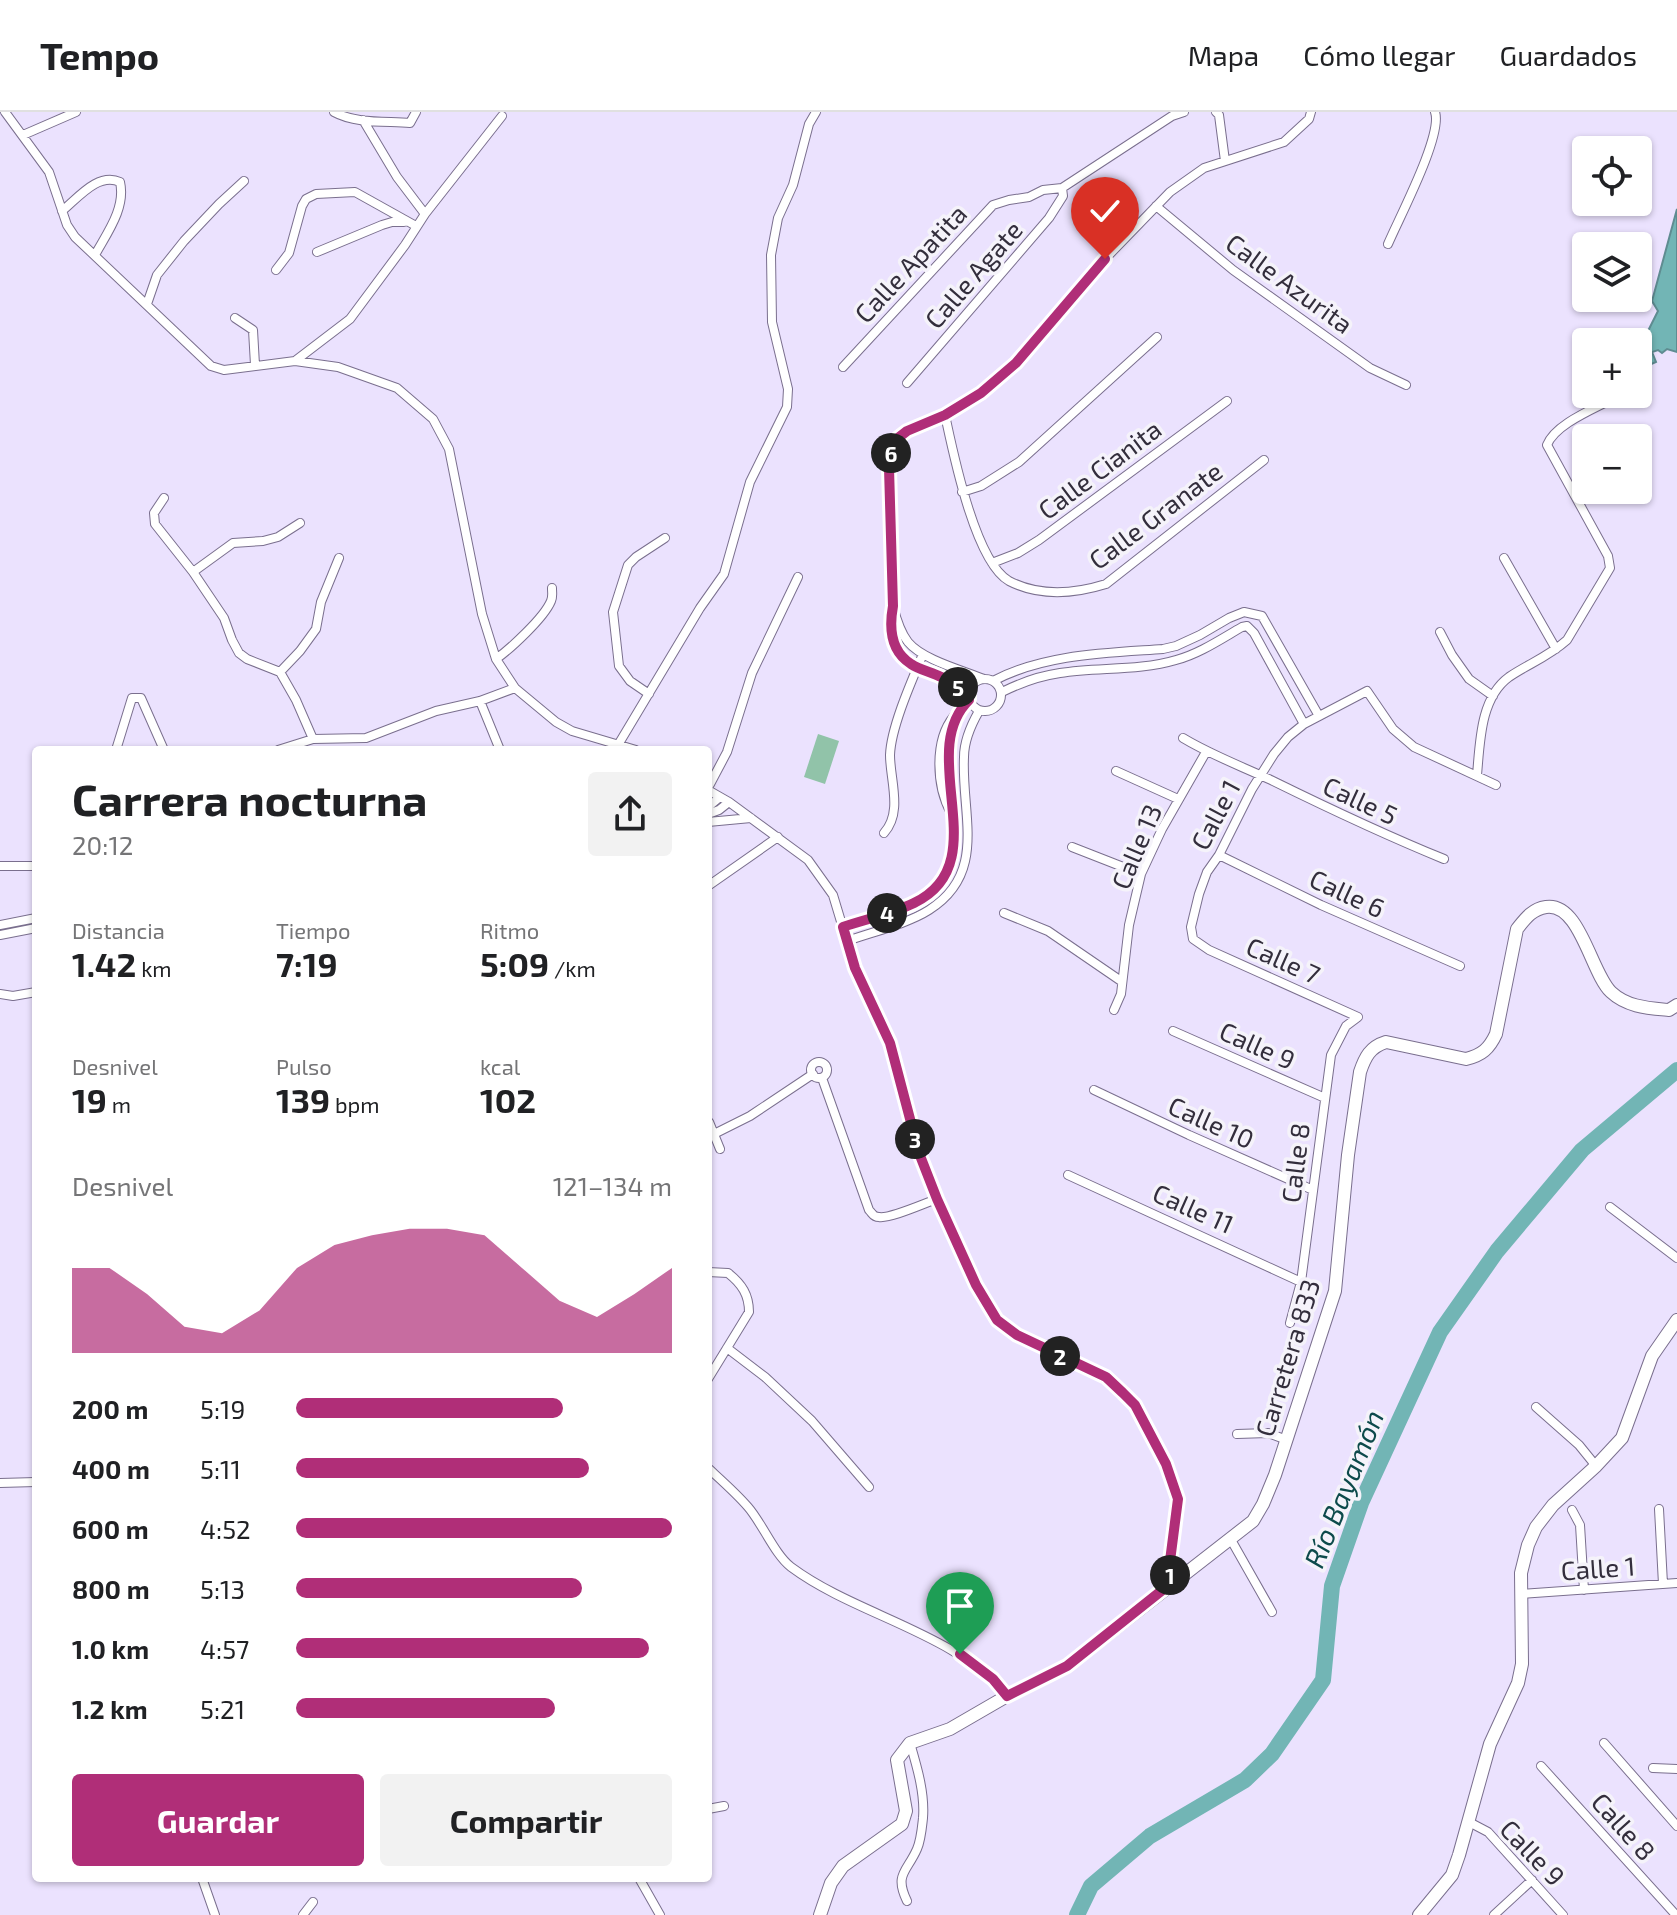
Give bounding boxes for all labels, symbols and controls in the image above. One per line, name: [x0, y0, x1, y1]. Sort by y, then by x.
text: Tempo: [40, 32, 159, 78]
text: Mapa: [1188, 38, 1259, 72]
text: Cómo llegar: [1303, 38, 1456, 72]
text: Guardados: [1500, 38, 1637, 72]
map controls: [1572, 136, 1652, 504]
button: locate: [1572, 136, 1652, 216]
pin: [1071, 177, 1139, 259]
icon: check: [1083, 189, 1127, 233]
street label: Calle Apatita: [848, 198, 972, 328]
street label: Calle Agate: [918, 214, 1028, 334]
street label: Calle Azurita: [1221, 226, 1359, 339]
button: layers: [1572, 232, 1652, 312]
button: +: [1572, 328, 1652, 408]
street label: Calle Cianita: [1032, 413, 1167, 525]
button: −: [1572, 424, 1652, 504]
pin: 6: [871, 433, 911, 473]
text: 6: [885, 440, 897, 466]
street label: Calle Granate: [1082, 455, 1228, 575]
pin: 5: [938, 667, 978, 707]
text: 5: [952, 674, 964, 700]
street label: Calle 5: [1319, 769, 1403, 830]
text: Carrera nocturna: [72, 772, 427, 825]
button: share: [588, 772, 672, 856]
street label: Calle 1: [1183, 774, 1246, 855]
street label: Calle 13: [1104, 799, 1167, 893]
text: 20:12: [72, 829, 133, 860]
street label: Calle 6: [1305, 862, 1390, 923]
pin: 4: [867, 893, 907, 933]
text: 4: [880, 900, 894, 926]
text: Distancia: [72, 917, 165, 943]
text: Tiempo: [276, 917, 351, 943]
text: Ritmo: [480, 917, 539, 943]
street label: Calle 7: [1242, 930, 1325, 990]
text: 1.42: [72, 943, 136, 984]
text: 7:19: [276, 943, 337, 984]
text: 5:09: [480, 943, 549, 984]
text: km: [136, 955, 172, 981]
text: /km: [549, 955, 596, 981]
street label: Calle 9: [1215, 1014, 1300, 1075]
text: Desnivel: [72, 1053, 158, 1079]
text: Pulso: [276, 1053, 332, 1079]
text: kcal: [480, 1053, 520, 1079]
text: 19: [72, 1079, 107, 1120]
text: 139: [276, 1079, 330, 1120]
text: 102: [480, 1079, 536, 1120]
street label: Calle 10: [1164, 1089, 1259, 1154]
text: m: [107, 1091, 131, 1117]
text: bpm: [330, 1091, 380, 1117]
pin: 3: [895, 1119, 935, 1159]
street label: Calle 8: [1274, 1121, 1315, 1204]
text: 3: [909, 1126, 921, 1152]
text: Desnivel: [72, 1170, 173, 1201]
text: 121–134 m: [553, 1170, 672, 1201]
street label: Calle 11: [1148, 1176, 1239, 1239]
street label: Carretera 833: [1248, 1275, 1325, 1440]
pin: 2: [1040, 1336, 1080, 1376]
text: 2: [1054, 1343, 1066, 1369]
text: 200 m: [72, 1393, 148, 1424]
text: 5:19: [200, 1393, 245, 1424]
water label: Río Bayamón: [1296, 1405, 1390, 1572]
text: 400 m: [72, 1453, 150, 1484]
text: 5:11: [200, 1453, 241, 1484]
text: 600 m: [72, 1513, 149, 1544]
text: 4:52: [200, 1513, 251, 1544]
street label: Calle 1: [1560, 1549, 1636, 1586]
pin: 1: [1150, 1555, 1190, 1595]
text: 1: [1165, 1562, 1175, 1588]
pin: [926, 1572, 994, 1654]
text: 800 m: [72, 1573, 150, 1604]
text: 5:13: [200, 1573, 245, 1604]
icon: arrive: [938, 1584, 982, 1628]
text: 1.0 km: [72, 1633, 149, 1664]
text: 4:57: [200, 1633, 249, 1664]
text: 1.2 km: [72, 1693, 148, 1724]
text: 5:21: [200, 1693, 245, 1724]
button: Guardar: [72, 1774, 364, 1866]
button: Compartir: [380, 1774, 672, 1866]
street label: Calle 8: [1586, 1786, 1662, 1866]
street label: Calle 9: [1494, 1813, 1572, 1891]

